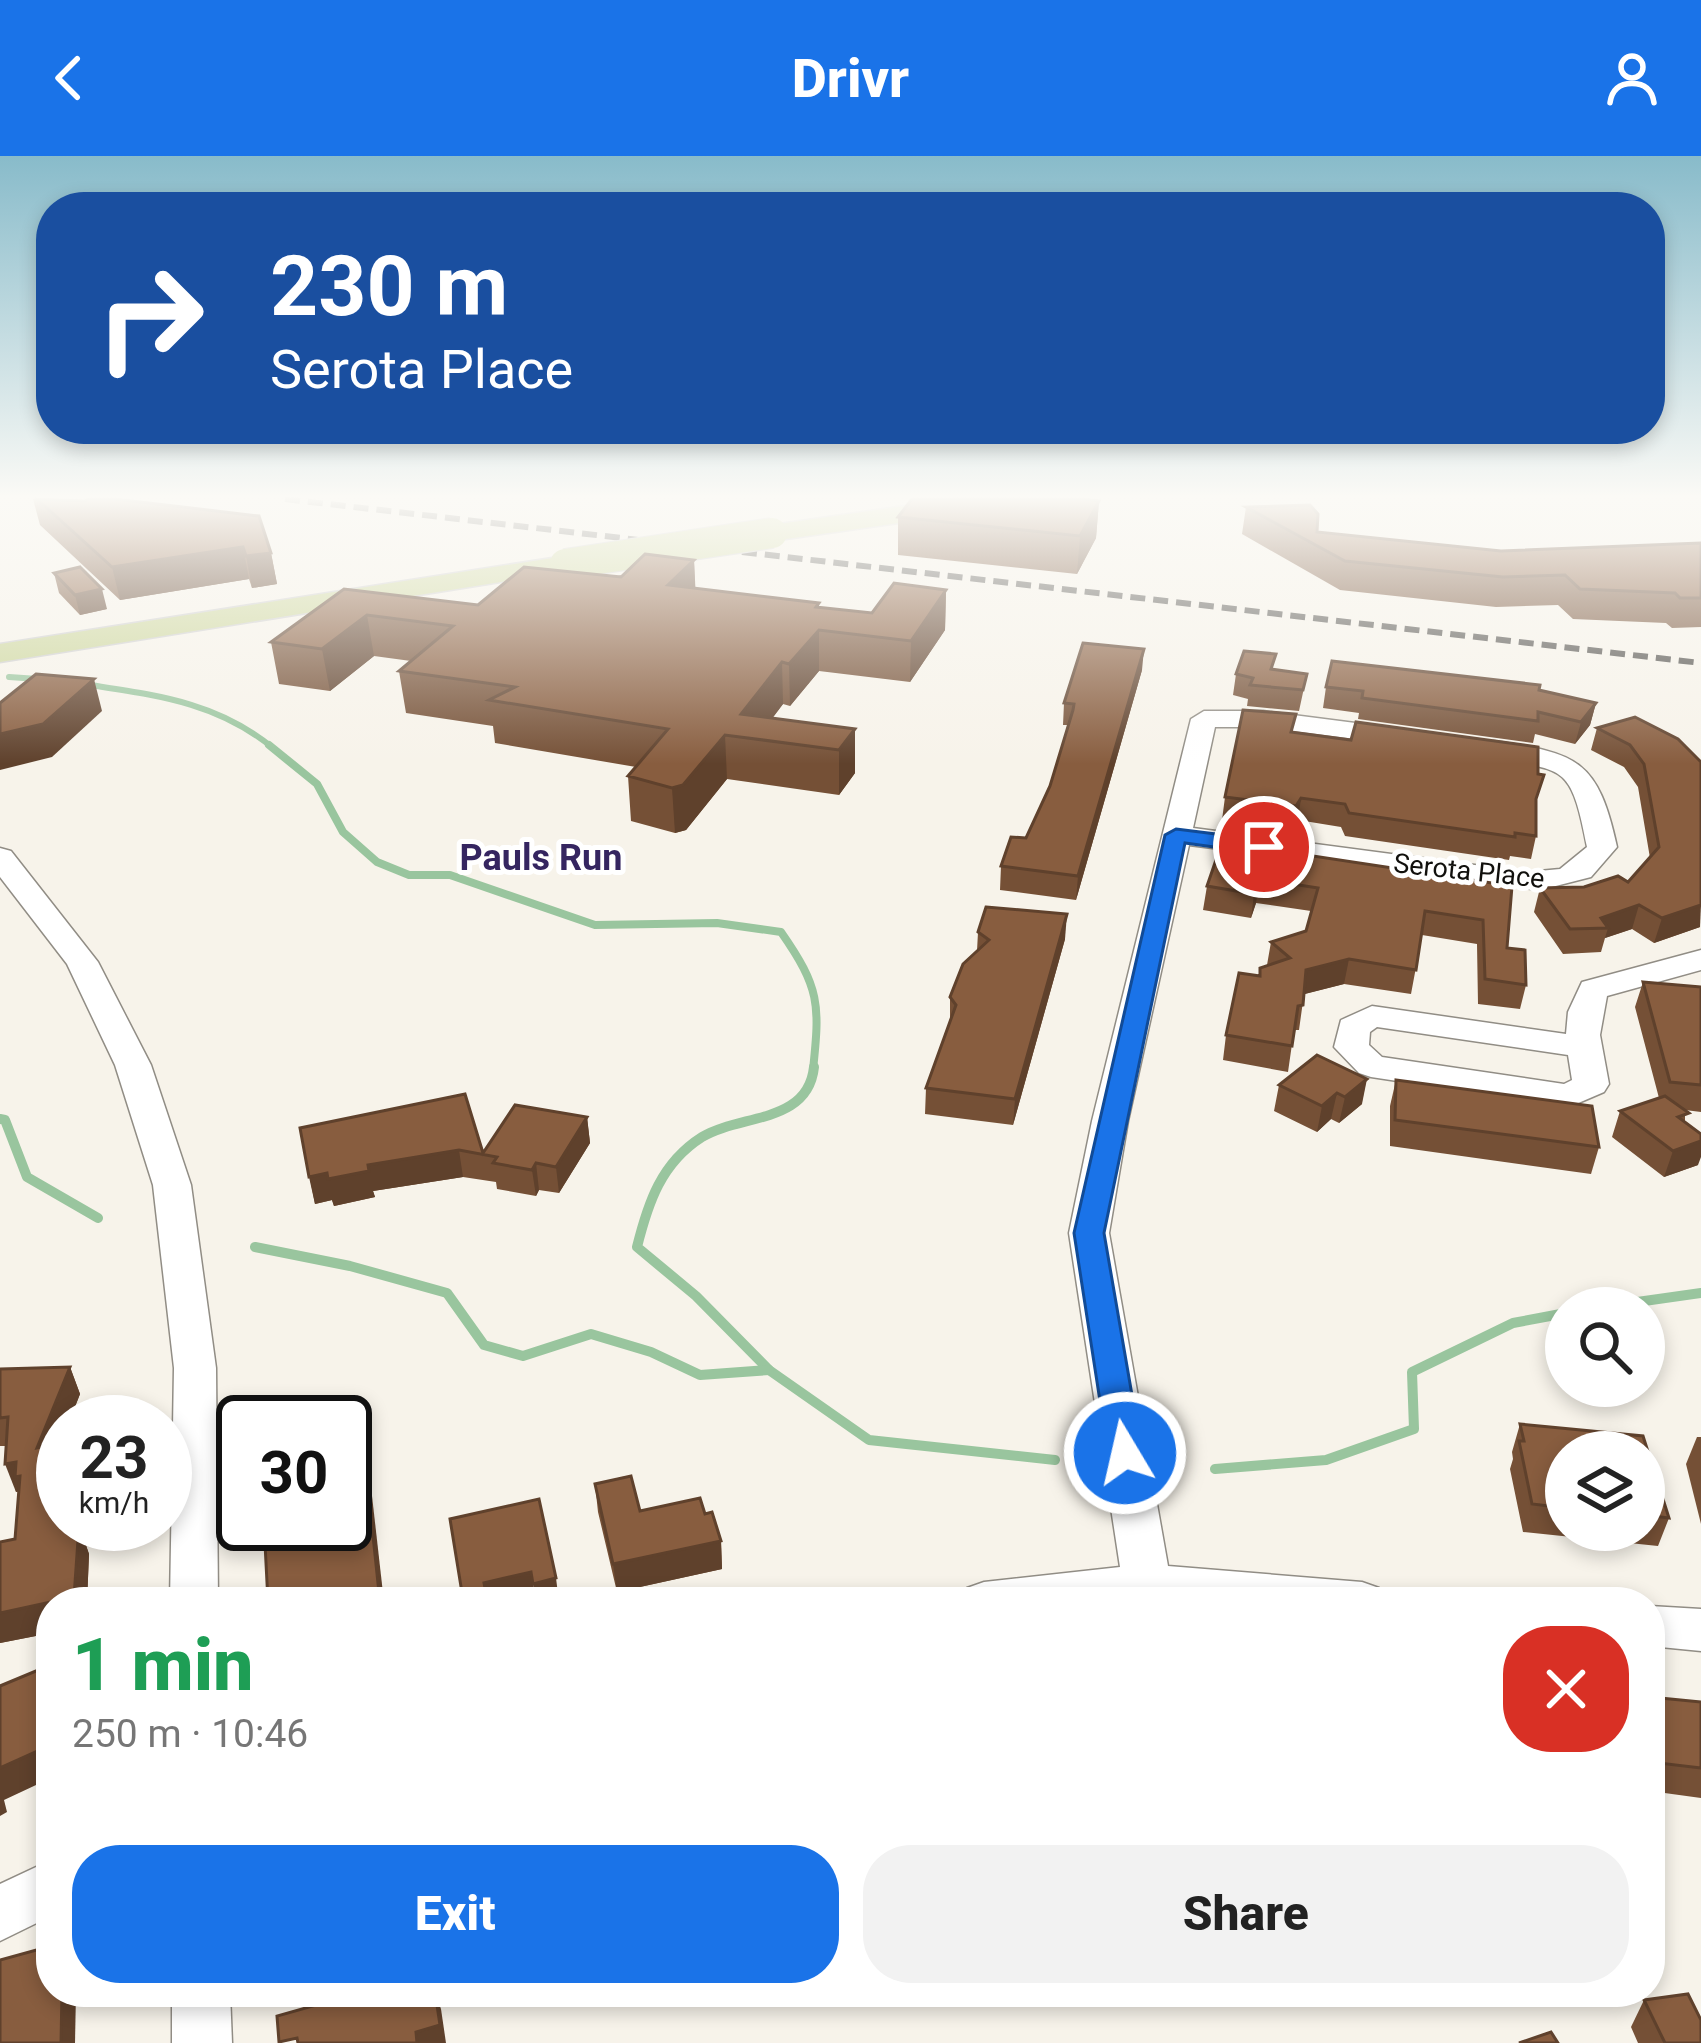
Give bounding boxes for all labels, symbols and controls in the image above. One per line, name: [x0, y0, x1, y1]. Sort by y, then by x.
icon: back: [36, 45, 102, 111]
icon: person: [1599, 45, 1665, 111]
text: Drivr: [792, 47, 909, 110]
text: 230 m: [270, 237, 508, 336]
icon: right: [72, 240, 228, 396]
text: Serota Place: [270, 338, 573, 401]
pin: [1213, 796, 1315, 898]
icon: arrive: [1231, 814, 1297, 880]
district label: Pauls Run: [460, 837, 622, 879]
street label: Serota Place: [1392, 847, 1546, 895]
map controls: [1545, 1287, 1665, 1551]
button: search: [1545, 1287, 1665, 1407]
position arrow: [1062, 1390, 1188, 1516]
speed limit sign: 30: [216, 1395, 372, 1551]
text: 23: [80, 1422, 148, 1493]
button: layers: [1545, 1431, 1665, 1551]
text: km/h: [79, 1485, 149, 1520]
text: 1 min: [72, 1623, 254, 1708]
button: close: [1503, 1626, 1629, 1752]
text: 250 m · 10:46: [72, 1711, 308, 1757]
button: Exit: [72, 1845, 839, 1983]
button: Share: [863, 1845, 1629, 1983]

